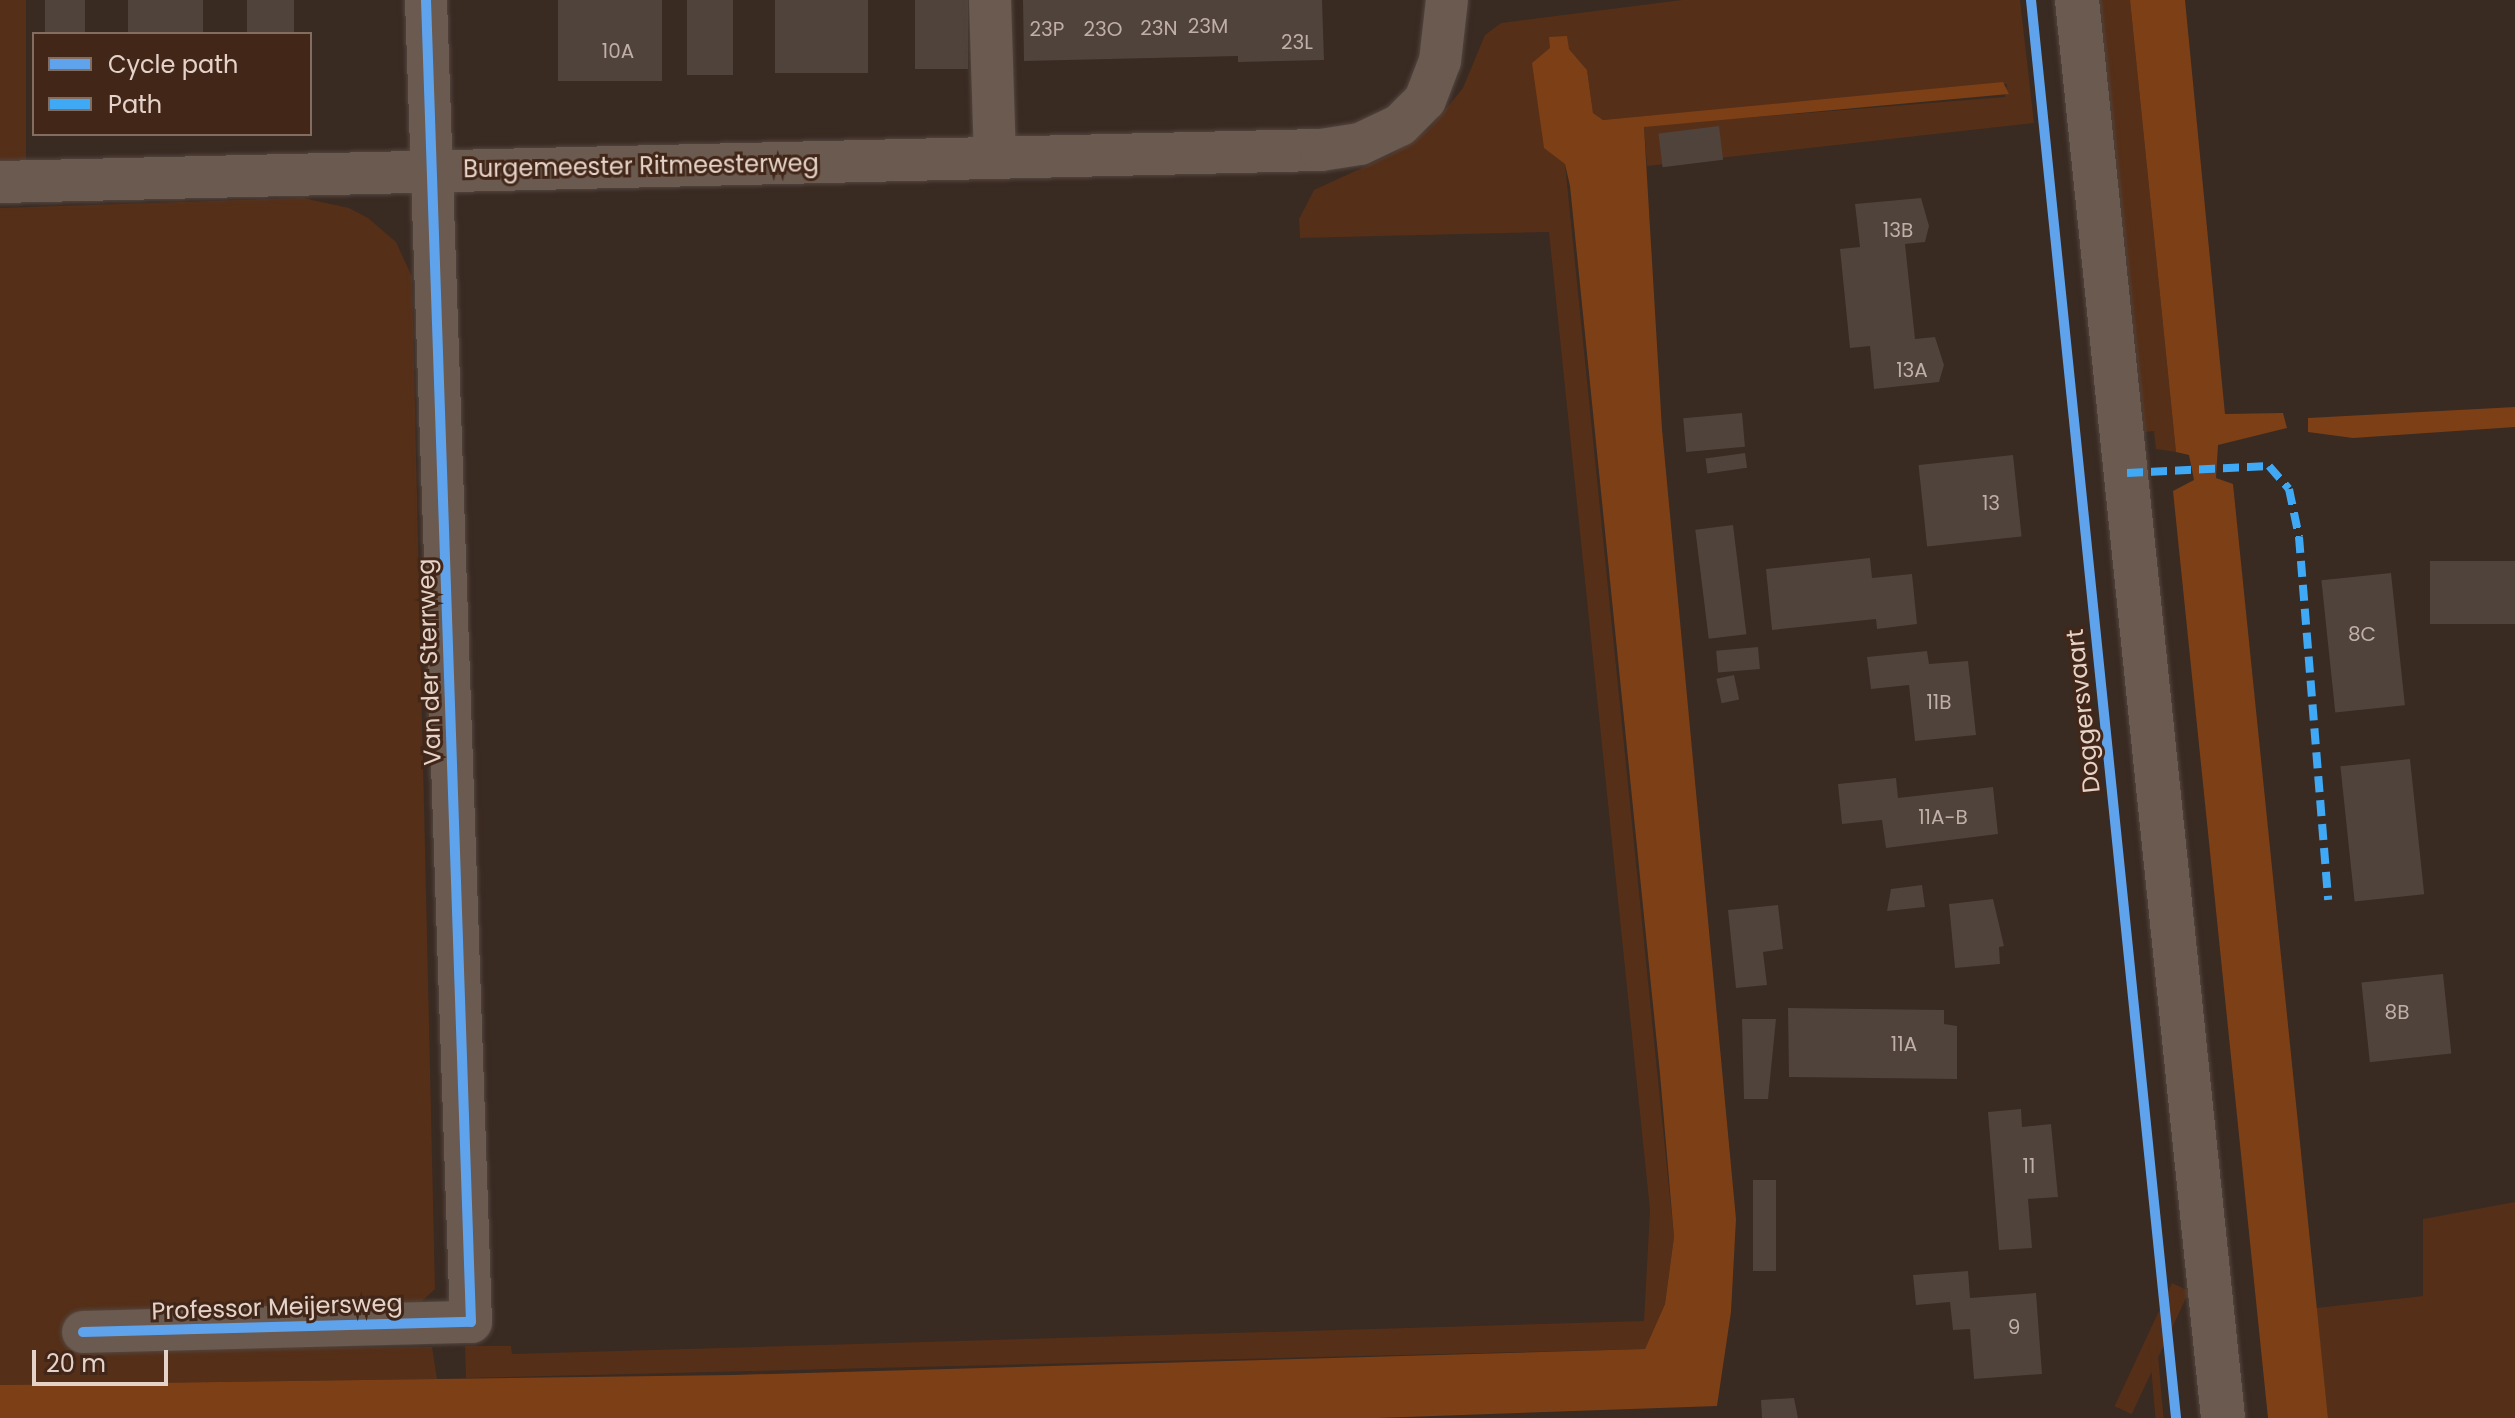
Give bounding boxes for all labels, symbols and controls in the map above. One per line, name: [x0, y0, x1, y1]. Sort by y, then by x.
house number: 23M: [1188, 14, 1228, 38]
house number: 23N: [1140, 16, 1178, 40]
house number: 23P: [1030, 17, 1064, 41]
house number: 23O: [1084, 17, 1122, 41]
house number: 23L: [1281, 30, 1313, 54]
legend: [32, 32, 312, 136]
house number: 10A: [602, 39, 634, 63]
text: Cycle path: [108, 48, 238, 81]
text: Path: [108, 88, 162, 121]
street label: Burgemeester Ritmeesterweg: [463, 148, 819, 184]
house number: 13B: [1883, 218, 1913, 242]
house number: 13A: [1896, 358, 1928, 382]
house number: 13: [1982, 491, 2000, 515]
street label: Van der Sterrweg: [411, 558, 447, 766]
house number: 8C: [2348, 622, 2376, 646]
street label: Doggersvaart: [2060, 628, 2106, 794]
house number: 11B: [1926, 690, 1952, 714]
house number: 11A-B: [1918, 805, 1968, 829]
house number: 8B: [2385, 1000, 2409, 1024]
house number: 11A: [1891, 1032, 1917, 1056]
house number: 11: [2023, 1154, 2035, 1178]
street label: Professor Meijersweg: [151, 1288, 403, 1326]
house number: 9: [2008, 1315, 2020, 1339]
scale bar: [36, 1334, 172, 1384]
text: 20 m: [46, 1347, 106, 1380]

